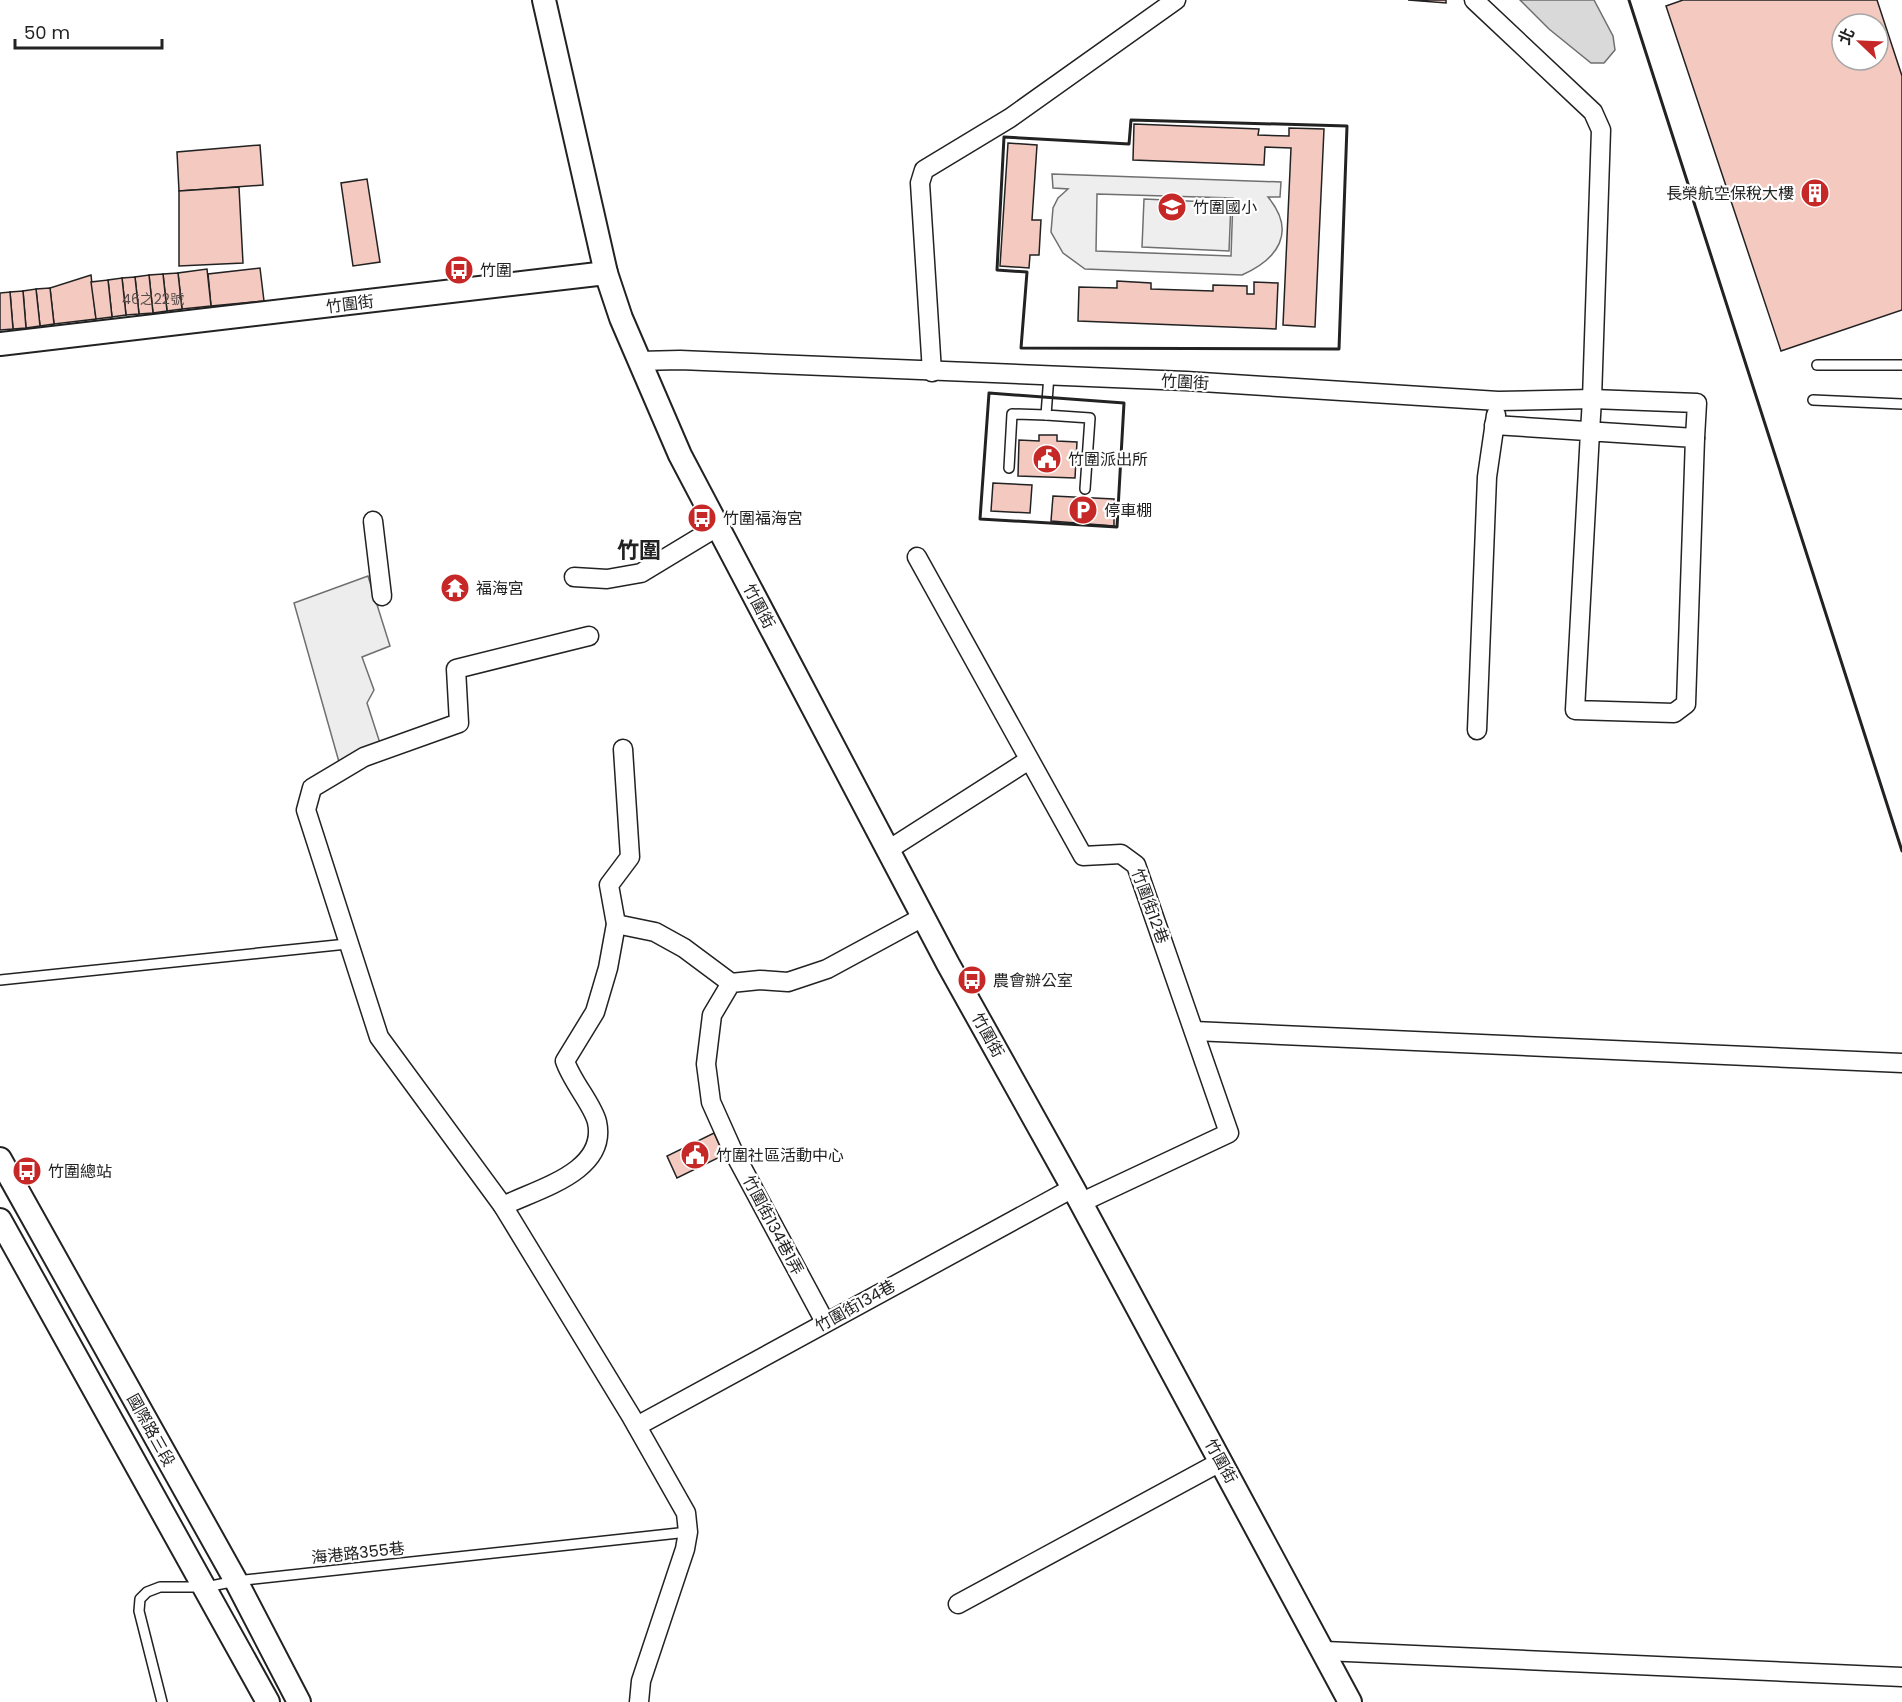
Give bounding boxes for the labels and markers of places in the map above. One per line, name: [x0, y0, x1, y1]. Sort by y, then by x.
building icon: 長榮航空保稅大樓: [1799, 177, 1831, 209]
place label: 長榮航空保稅大樓: [1666, 182, 1794, 205]
school or university icon: 竹圍國小: [1156, 191, 1188, 223]
place label: 竹圍國小: [1193, 196, 1257, 219]
bus stop icon: 竹圍: [443, 254, 475, 286]
place label: 竹圍: [480, 259, 512, 282]
public building icon: 竹圍派出所: [1031, 443, 1063, 475]
place label: 竹圍派出所: [1068, 448, 1148, 471]
parking icon: 停車棚: [1067, 494, 1099, 526]
place label: 停車棚: [1104, 499, 1152, 522]
bus stop icon: 竹圍福海宮: [686, 502, 718, 534]
place label: 竹圍福海宮: [723, 507, 803, 530]
temple icon: 福海宮: [439, 572, 471, 604]
place label: 福海宮: [476, 577, 524, 600]
bus stop icon: 農會辦公室: [956, 964, 988, 996]
place label: 農會辦公室: [993, 969, 1073, 992]
public building icon: 竹圍社區活動中心: [679, 1139, 711, 1171]
place label: 竹圍社區活動中心: [716, 1144, 844, 1167]
bus stop icon: 竹圍總站: [11, 1155, 43, 1187]
place label: 竹圍總站: [48, 1160, 112, 1183]

